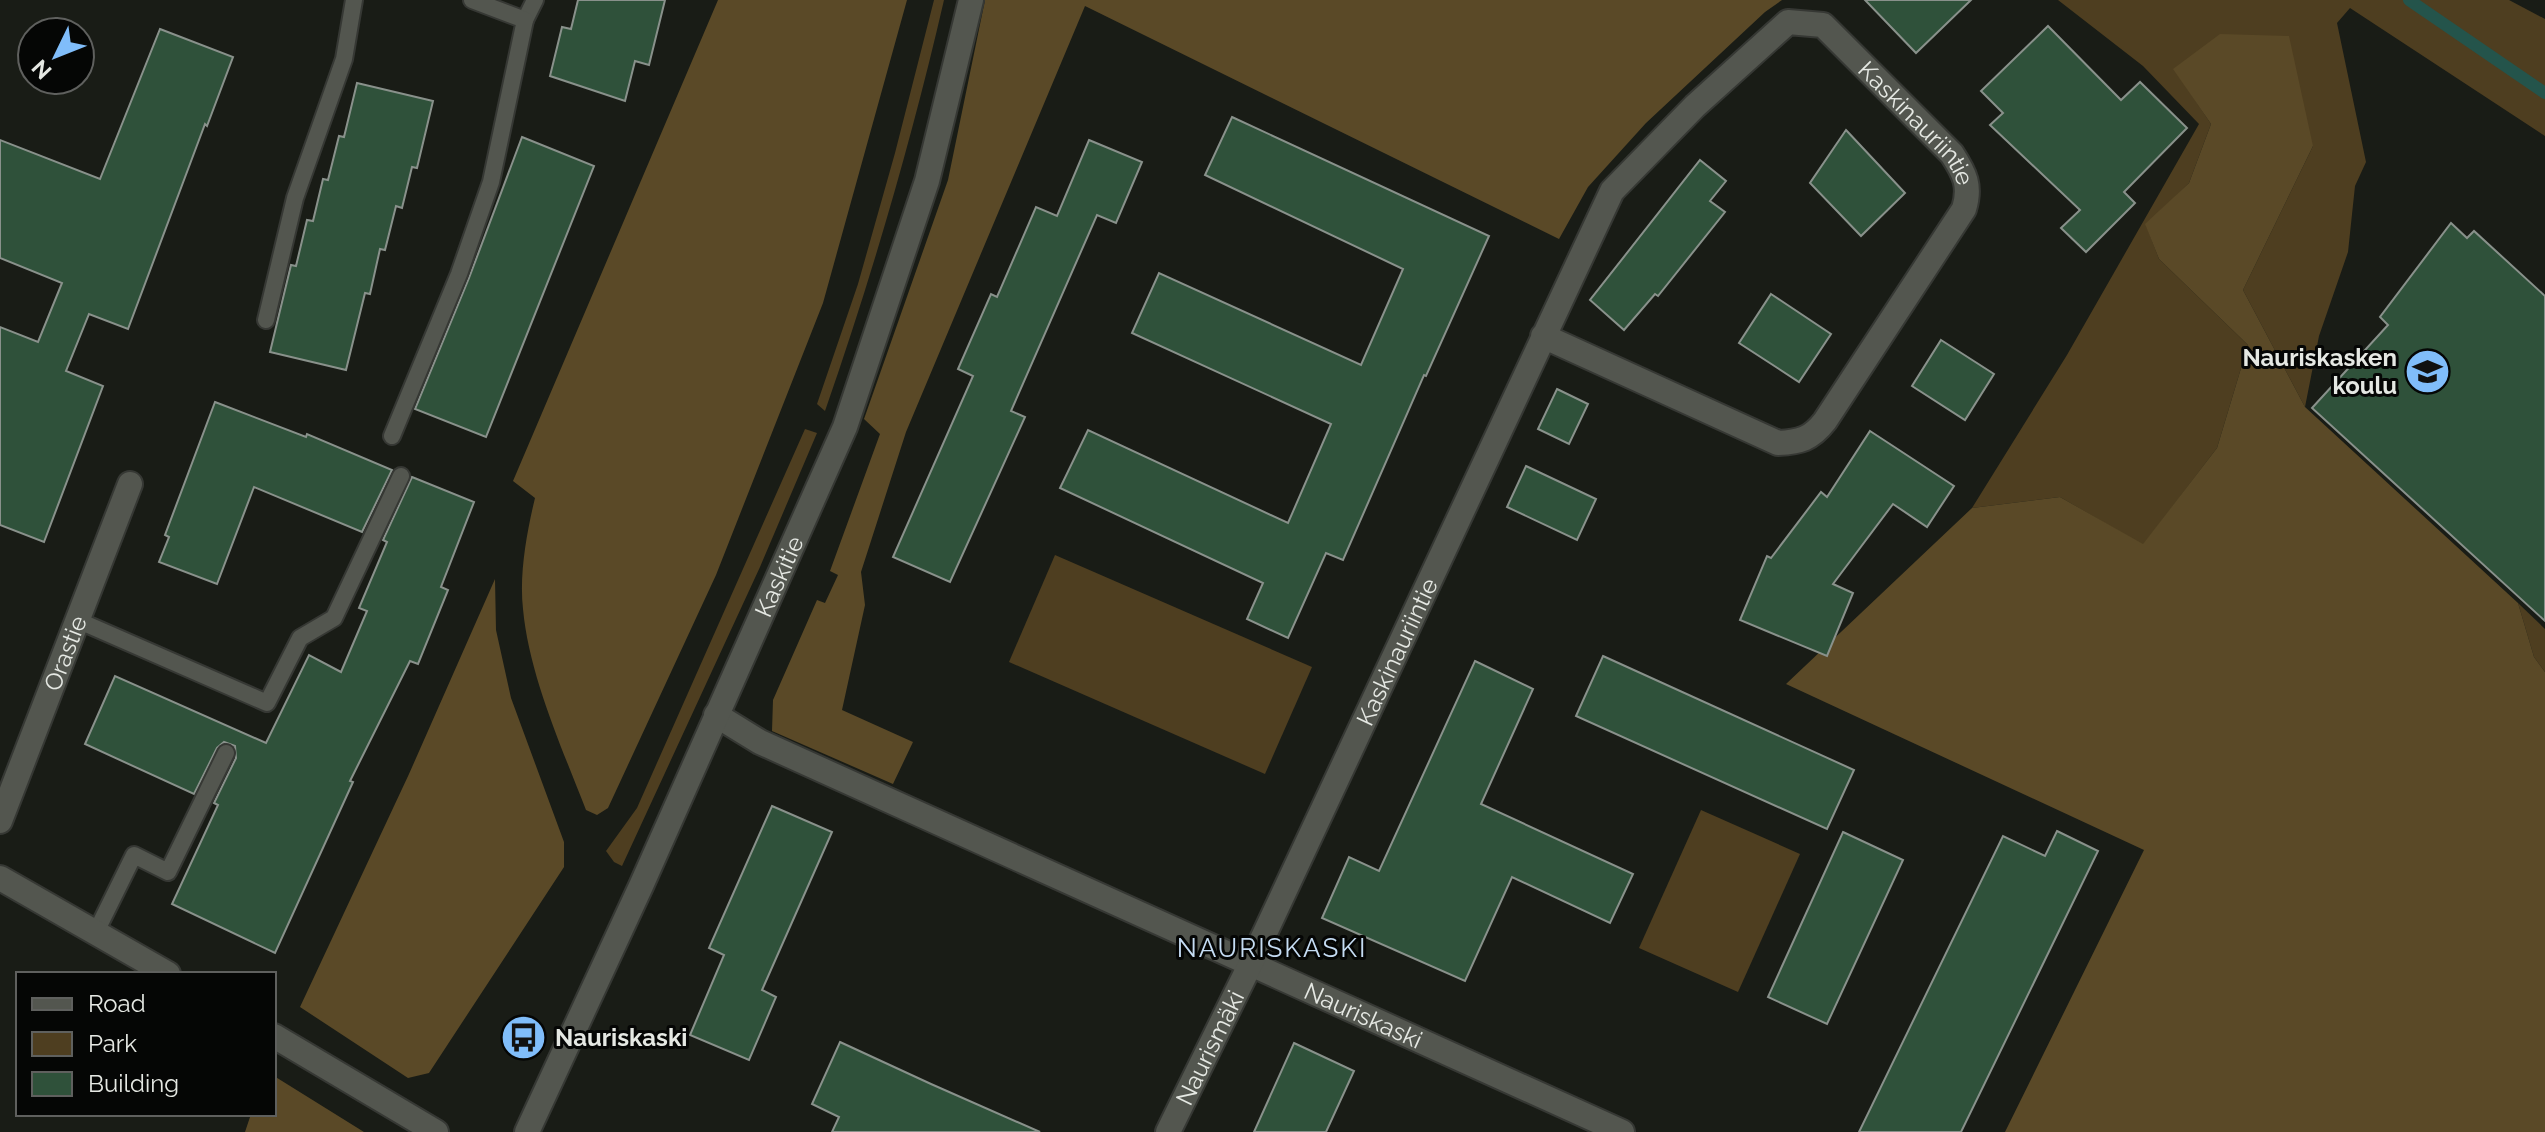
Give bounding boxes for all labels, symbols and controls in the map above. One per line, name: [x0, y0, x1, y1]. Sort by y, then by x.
north arrow: [16, 16, 96, 96]
text: N: [26, 55, 57, 85]
street label: Kaskinauriintie: [1853, 55, 1981, 189]
place label: Nauriskasken koulu: [2242, 343, 2397, 400]
school or university icon: Nauriskasken koulu: [2404, 347, 2452, 395]
street label: Kaskitie: [748, 531, 809, 621]
street label: Kaskinauriintie: [1350, 573, 1444, 730]
street label: Orastie: [37, 611, 92, 695]
district label: NAURISKASKI: [1177, 933, 1367, 963]
legend: [16, 972, 276, 1116]
street label: Nauriskaski: [1300, 976, 1427, 1054]
street label: Naurismäki: [1169, 986, 1250, 1110]
text: Road: [88, 989, 146, 1018]
bus stop icon: Nauriskaski: [500, 1013, 548, 1061]
place label: Nauriskaski: [555, 1023, 687, 1052]
text: Park: [88, 1029, 137, 1058]
text: Building: [88, 1069, 179, 1098]

